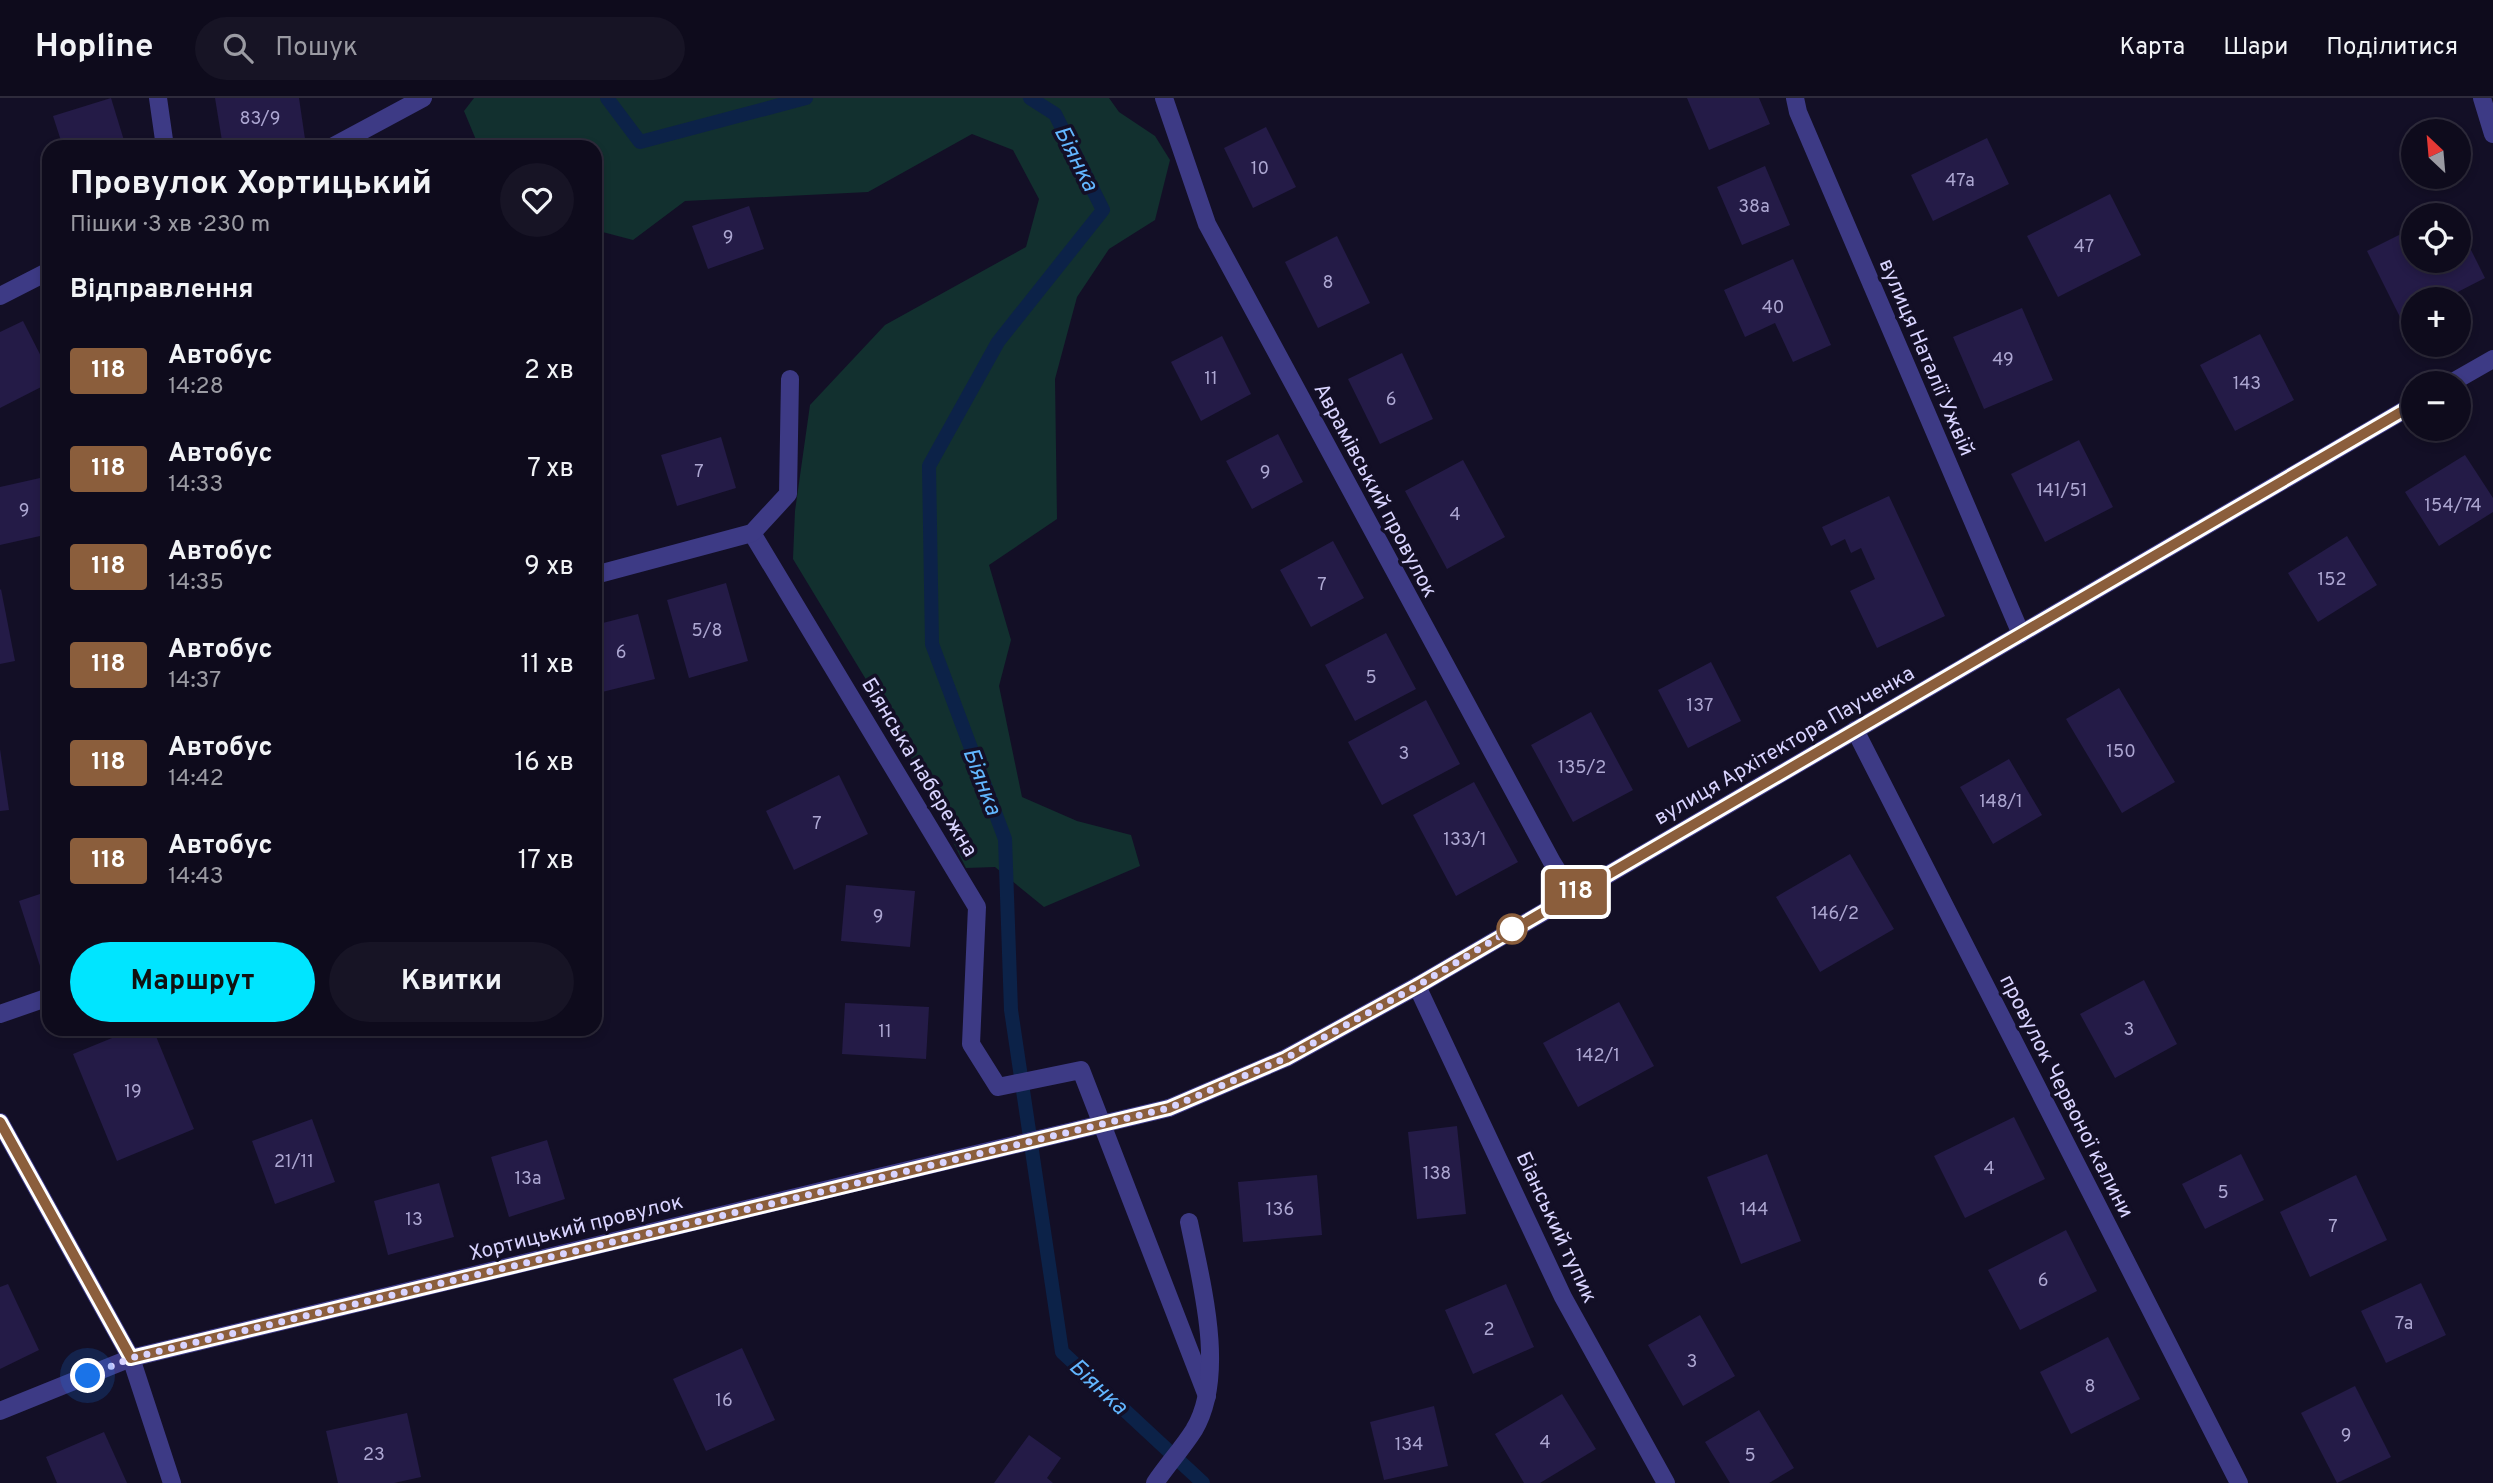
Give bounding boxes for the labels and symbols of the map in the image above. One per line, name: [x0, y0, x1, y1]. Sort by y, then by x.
house number: 83/9: [240, 108, 280, 131]
north arrow: [2401, 119, 2471, 189]
water label: Біянка: [1046, 121, 1104, 197]
house number: 10: [1251, 158, 1269, 181]
house number: 47а: [1945, 170, 1975, 193]
house number: 38а: [1738, 196, 1770, 219]
house number: 9: [723, 227, 733, 250]
house number: 47: [2074, 236, 2094, 259]
street label: вулиця Наталії Ужвій: [1872, 255, 1979, 460]
house number: 8: [1323, 272, 1334, 295]
house number: 40: [1762, 297, 1784, 320]
house number: 49: [1992, 349, 2014, 372]
house number: 11: [1204, 368, 1218, 391]
house number: 143: [2233, 373, 2261, 396]
street label: Аврамівський провулок: [1307, 379, 1443, 603]
house number: 6: [1386, 389, 1396, 412]
house number: 7: [694, 461, 704, 484]
house number: 9: [1260, 462, 1270, 485]
house number: 141/51: [2037, 480, 2087, 503]
house number: 154/74: [2424, 495, 2482, 518]
house number: 9: [19, 500, 29, 523]
house number: 4: [1449, 504, 1461, 527]
house number: 152: [2318, 569, 2346, 592]
house number: 7: [1317, 574, 1327, 597]
house number: 5/8: [692, 620, 723, 643]
house number: 6: [616, 642, 626, 665]
street label: вулиця Архітектора Паученка: [1650, 661, 1920, 832]
house number: 5: [1365, 667, 1377, 690]
street label: Біянська набережна: [854, 673, 983, 862]
house number: 137: [1687, 695, 1713, 718]
house number: 150: [2106, 741, 2136, 764]
house number: 3: [1399, 743, 1409, 766]
water label: Біянка: [955, 744, 1007, 820]
house number: 135/2: [1558, 757, 1606, 780]
house number: 148/1: [1979, 791, 2023, 814]
house number: 7: [812, 813, 822, 836]
house number: 133/1: [1443, 829, 1487, 852]
line badge: 118: [1536, 869, 1616, 915]
house number: 146/2: [1811, 903, 1859, 926]
house number: 9: [873, 906, 883, 929]
unlabelled marker: [1497, 914, 1527, 944]
street label: провулок Червоної калини: [1992, 970, 2139, 1223]
house number: 3: [2124, 1019, 2134, 1042]
house number: 11: [878, 1021, 892, 1044]
house number: 142/1: [1576, 1045, 1620, 1068]
house number: 19: [124, 1081, 142, 1104]
street label: Біанський тупик: [1509, 1148, 1603, 1308]
house number: 21/11: [274, 1151, 314, 1174]
house number: 4: [1983, 1158, 1995, 1181]
house number: 138: [1423, 1163, 1451, 1186]
house number: 13а: [514, 1168, 542, 1191]
house number: 5: [2217, 1182, 2229, 1205]
street label: Хортицький провулок: [467, 1189, 686, 1268]
house number: 136: [1266, 1199, 1294, 1222]
house number: 144: [1740, 1199, 1768, 1222]
house number: 13: [405, 1209, 423, 1232]
house number: 7: [2328, 1216, 2338, 1239]
house number: 6: [2038, 1270, 2048, 1293]
house number: 7а: [2395, 1313, 2413, 1336]
house number: 2: [1483, 1319, 1495, 1342]
house number: 3: [1687, 1351, 1697, 1374]
water label: Біянка: [1062, 1353, 1133, 1422]
your location: [70, 1358, 105, 1393]
house number: 8: [2085, 1376, 2096, 1399]
house number: 16: [715, 1390, 733, 1413]
house number: 9: [2341, 1425, 2351, 1448]
house number: 4: [1539, 1432, 1551, 1455]
house number: 134: [1395, 1434, 1423, 1457]
house number: 23: [363, 1444, 385, 1467]
house number: 5: [1744, 1445, 1756, 1468]

